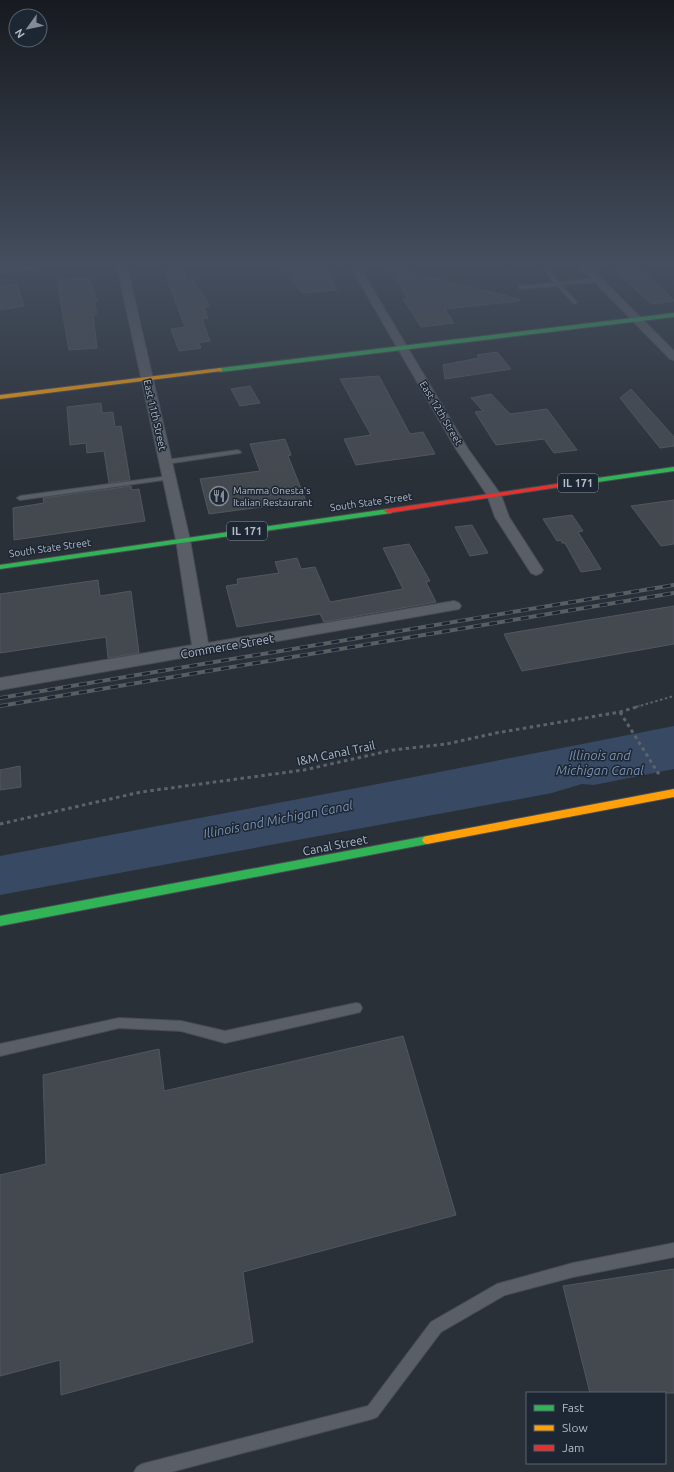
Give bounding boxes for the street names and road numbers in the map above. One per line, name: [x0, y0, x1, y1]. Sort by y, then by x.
street label: East 11th Street: [141, 378, 169, 452]
street label: East 12th Street: [418, 379, 464, 447]
road number: IL 171: [558, 474, 598, 492]
street label: South State Street: [329, 491, 413, 513]
road number: IL 171: [227, 522, 267, 540]
street label: South State Street: [8, 537, 92, 559]
street label: Commerce Street: [179, 631, 275, 661]
street label: I&M Canal Trail: [296, 738, 376, 768]
street label: Canal Street: [301, 832, 369, 858]

